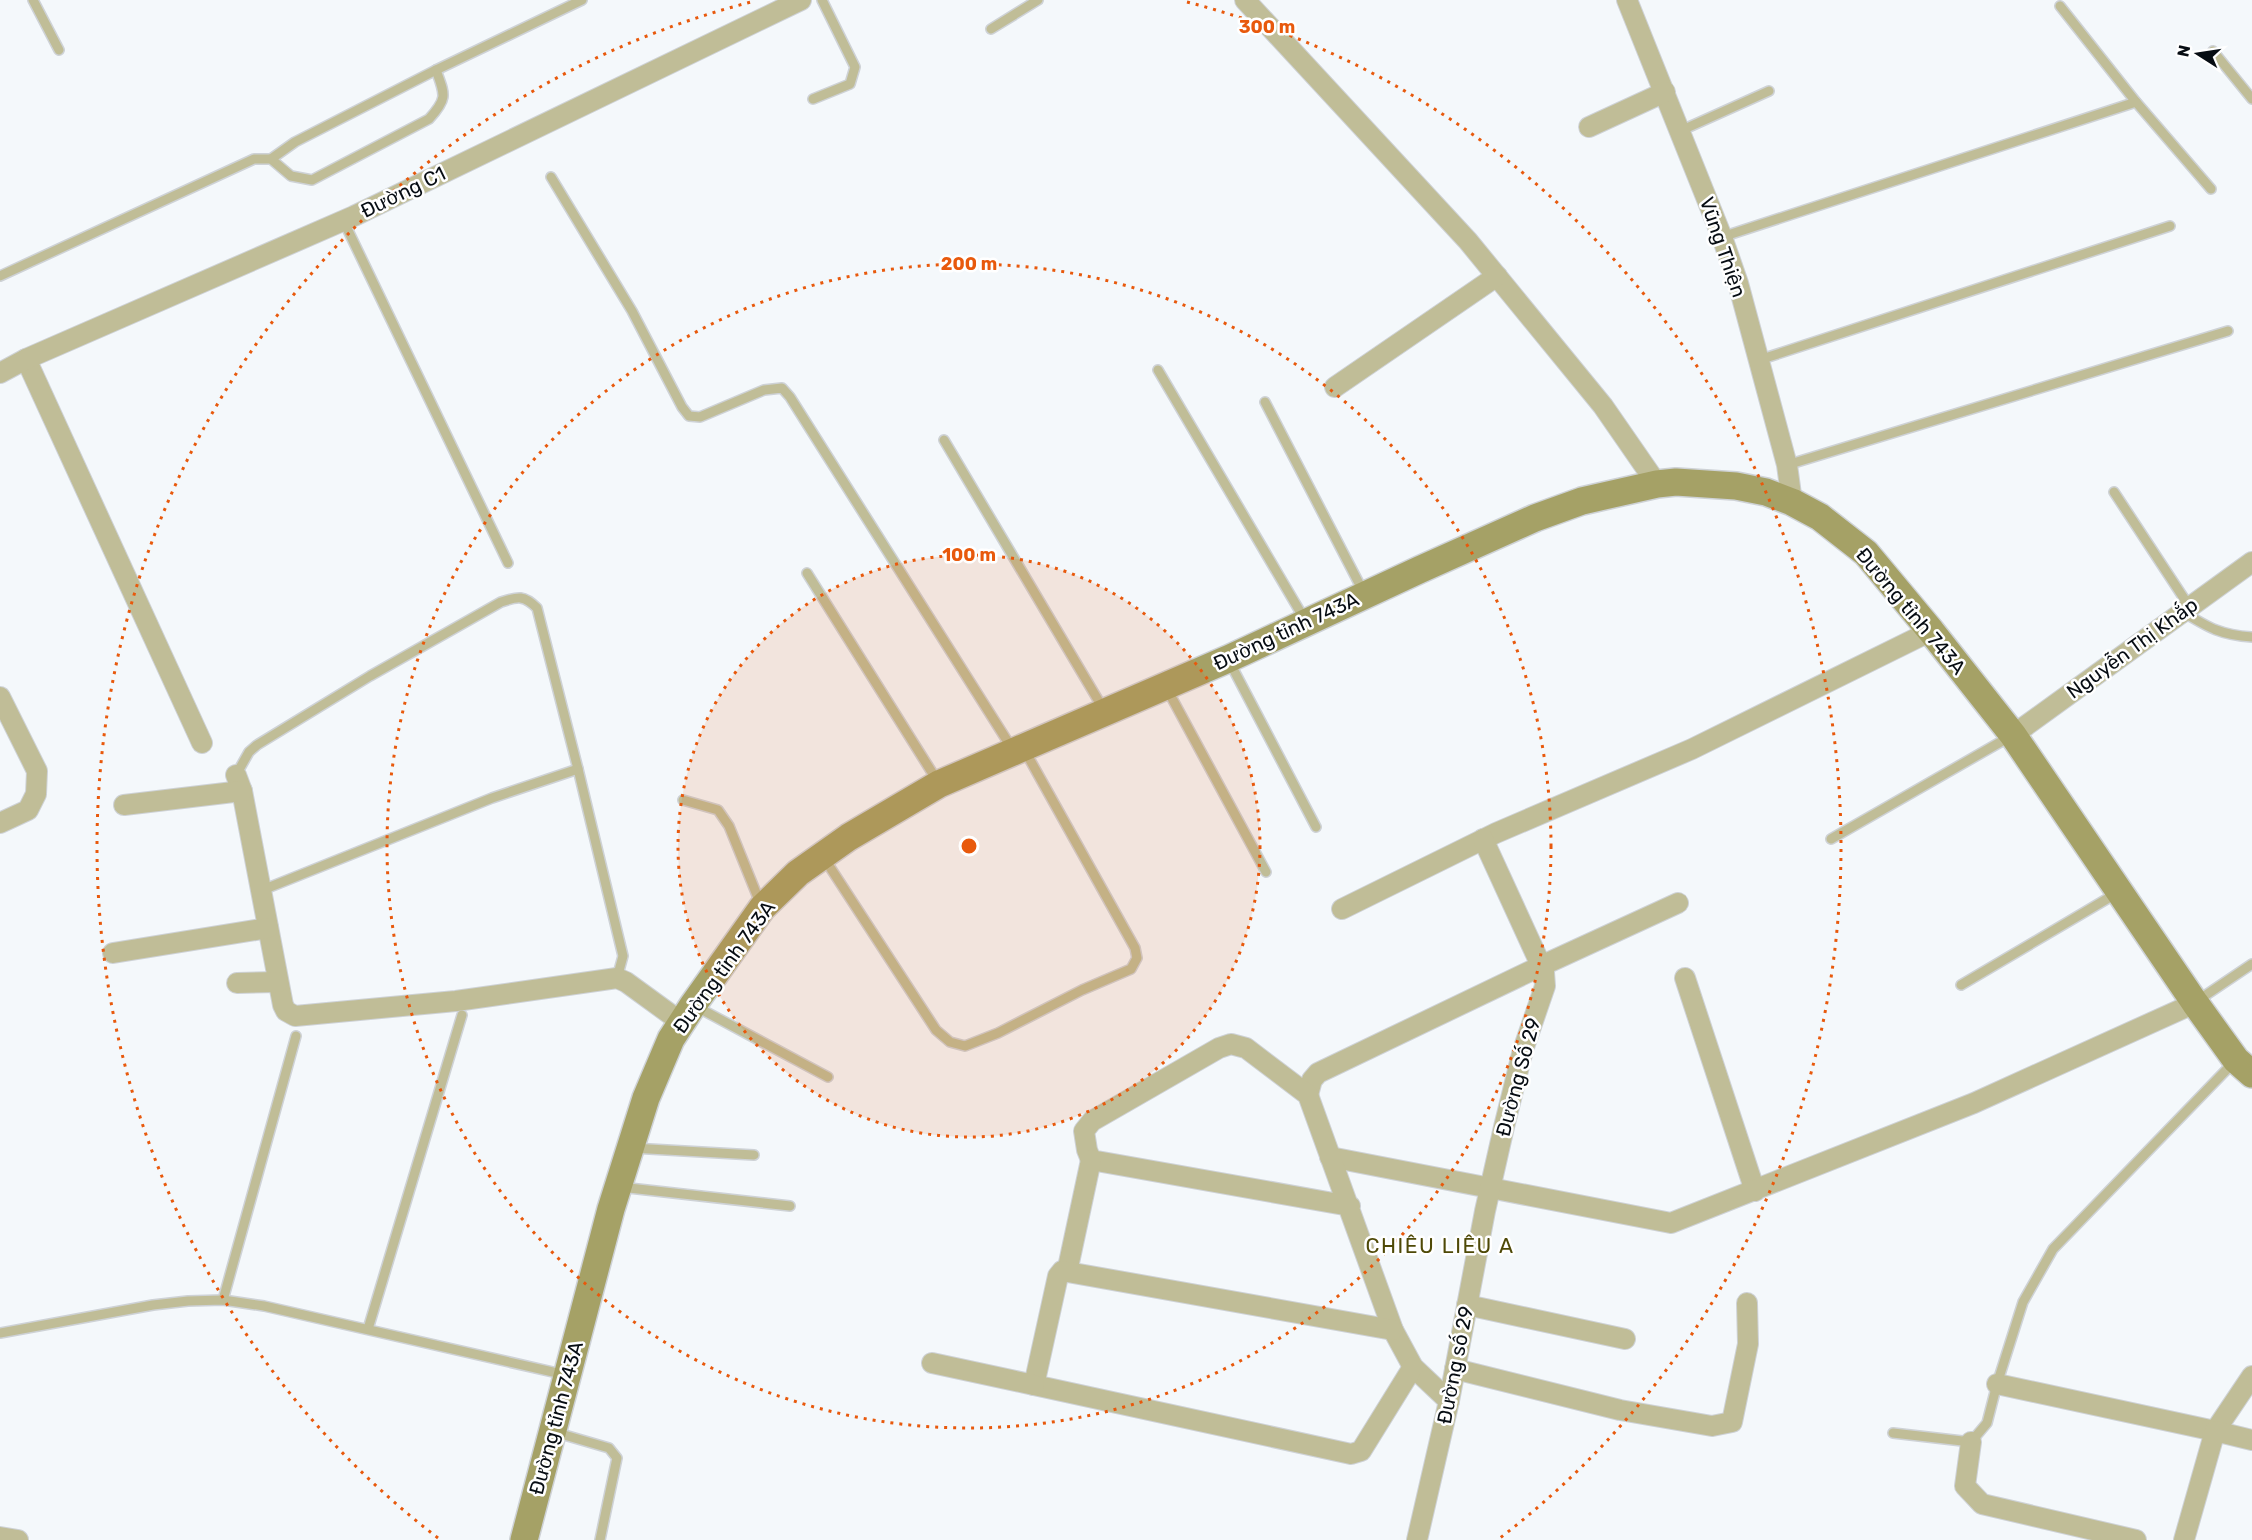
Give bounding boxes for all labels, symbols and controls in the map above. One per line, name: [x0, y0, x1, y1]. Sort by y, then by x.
text: 300 m: [1239, 16, 1295, 38]
north arrow: [2168, 24, 2228, 84]
text: N: [2173, 43, 2194, 59]
street label: Đường C1: [357, 161, 449, 223]
street label: Vũng Thiện: [1695, 194, 1751, 300]
text: 200 m: [941, 253, 997, 275]
street label: Đường tỉnh 743A: [1851, 543, 1971, 679]
text: 100 m: [942, 544, 996, 566]
street label: Đường tỉnh 743A: [1209, 587, 1363, 675]
street label: Nguyễn Thị Khắp: [2062, 592, 2202, 704]
centre of rings: [959, 836, 979, 856]
street label: Đường tỉnh 743A: [668, 896, 780, 1038]
street label: Đường Số 29: [1490, 1015, 1545, 1139]
district label: CHIÊU LIÊU A: [1366, 1233, 1514, 1258]
street label: Đường số 29: [1432, 1304, 1478, 1426]
street label: Đường tỉnh 743A: [524, 1339, 588, 1497]

